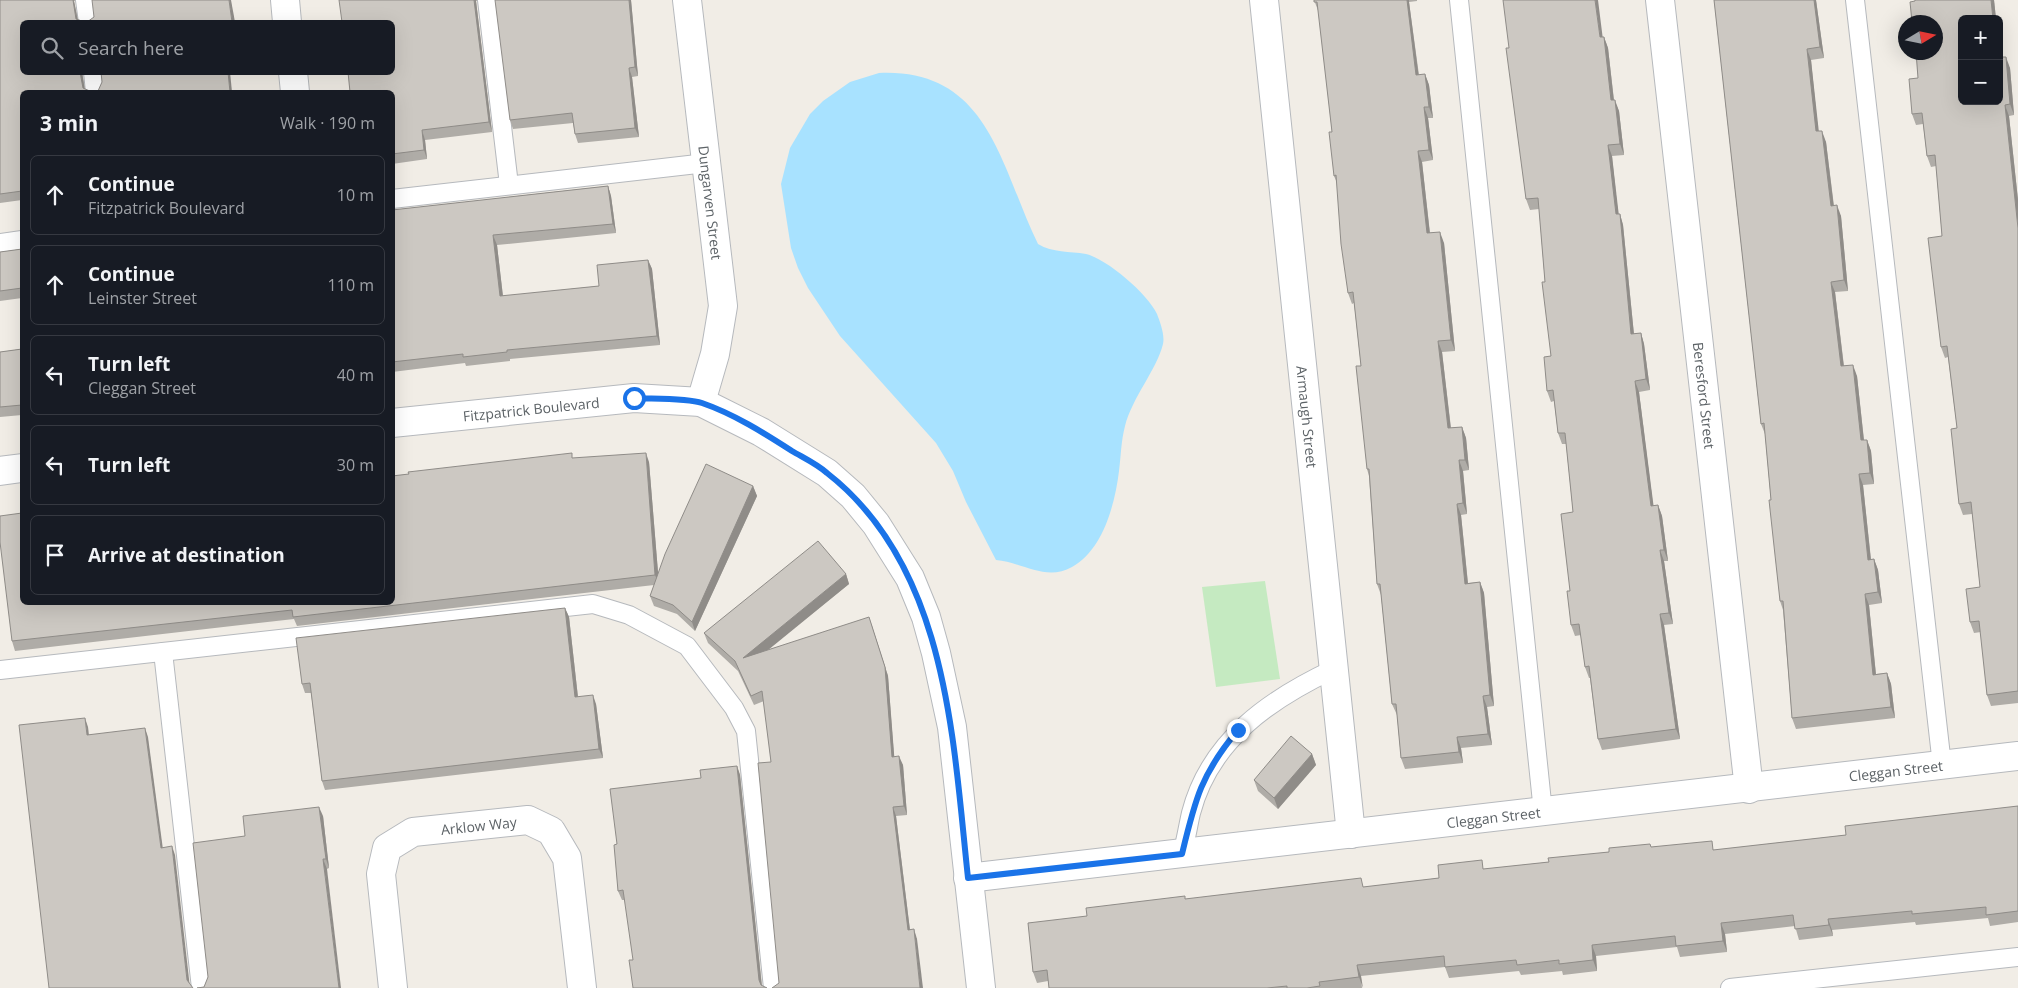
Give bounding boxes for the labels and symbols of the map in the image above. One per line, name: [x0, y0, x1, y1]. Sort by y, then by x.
north arrow: [1898, 15, 1943, 60]
street label: Dungarven Street: [695, 145, 727, 261]
street label: Beresford Street: [1689, 341, 1720, 450]
street label: Armaugh Street: [1293, 365, 1322, 469]
route start: [623, 387, 646, 410]
street label: Fitzpatrick Boulevard: [462, 392, 601, 425]
route end: [1227, 719, 1250, 742]
street label: Cleggan Street: [1848, 755, 1944, 785]
street label: Cleggan Street: [1445, 802, 1542, 832]
street label: Arklow Way: [440, 812, 519, 839]

